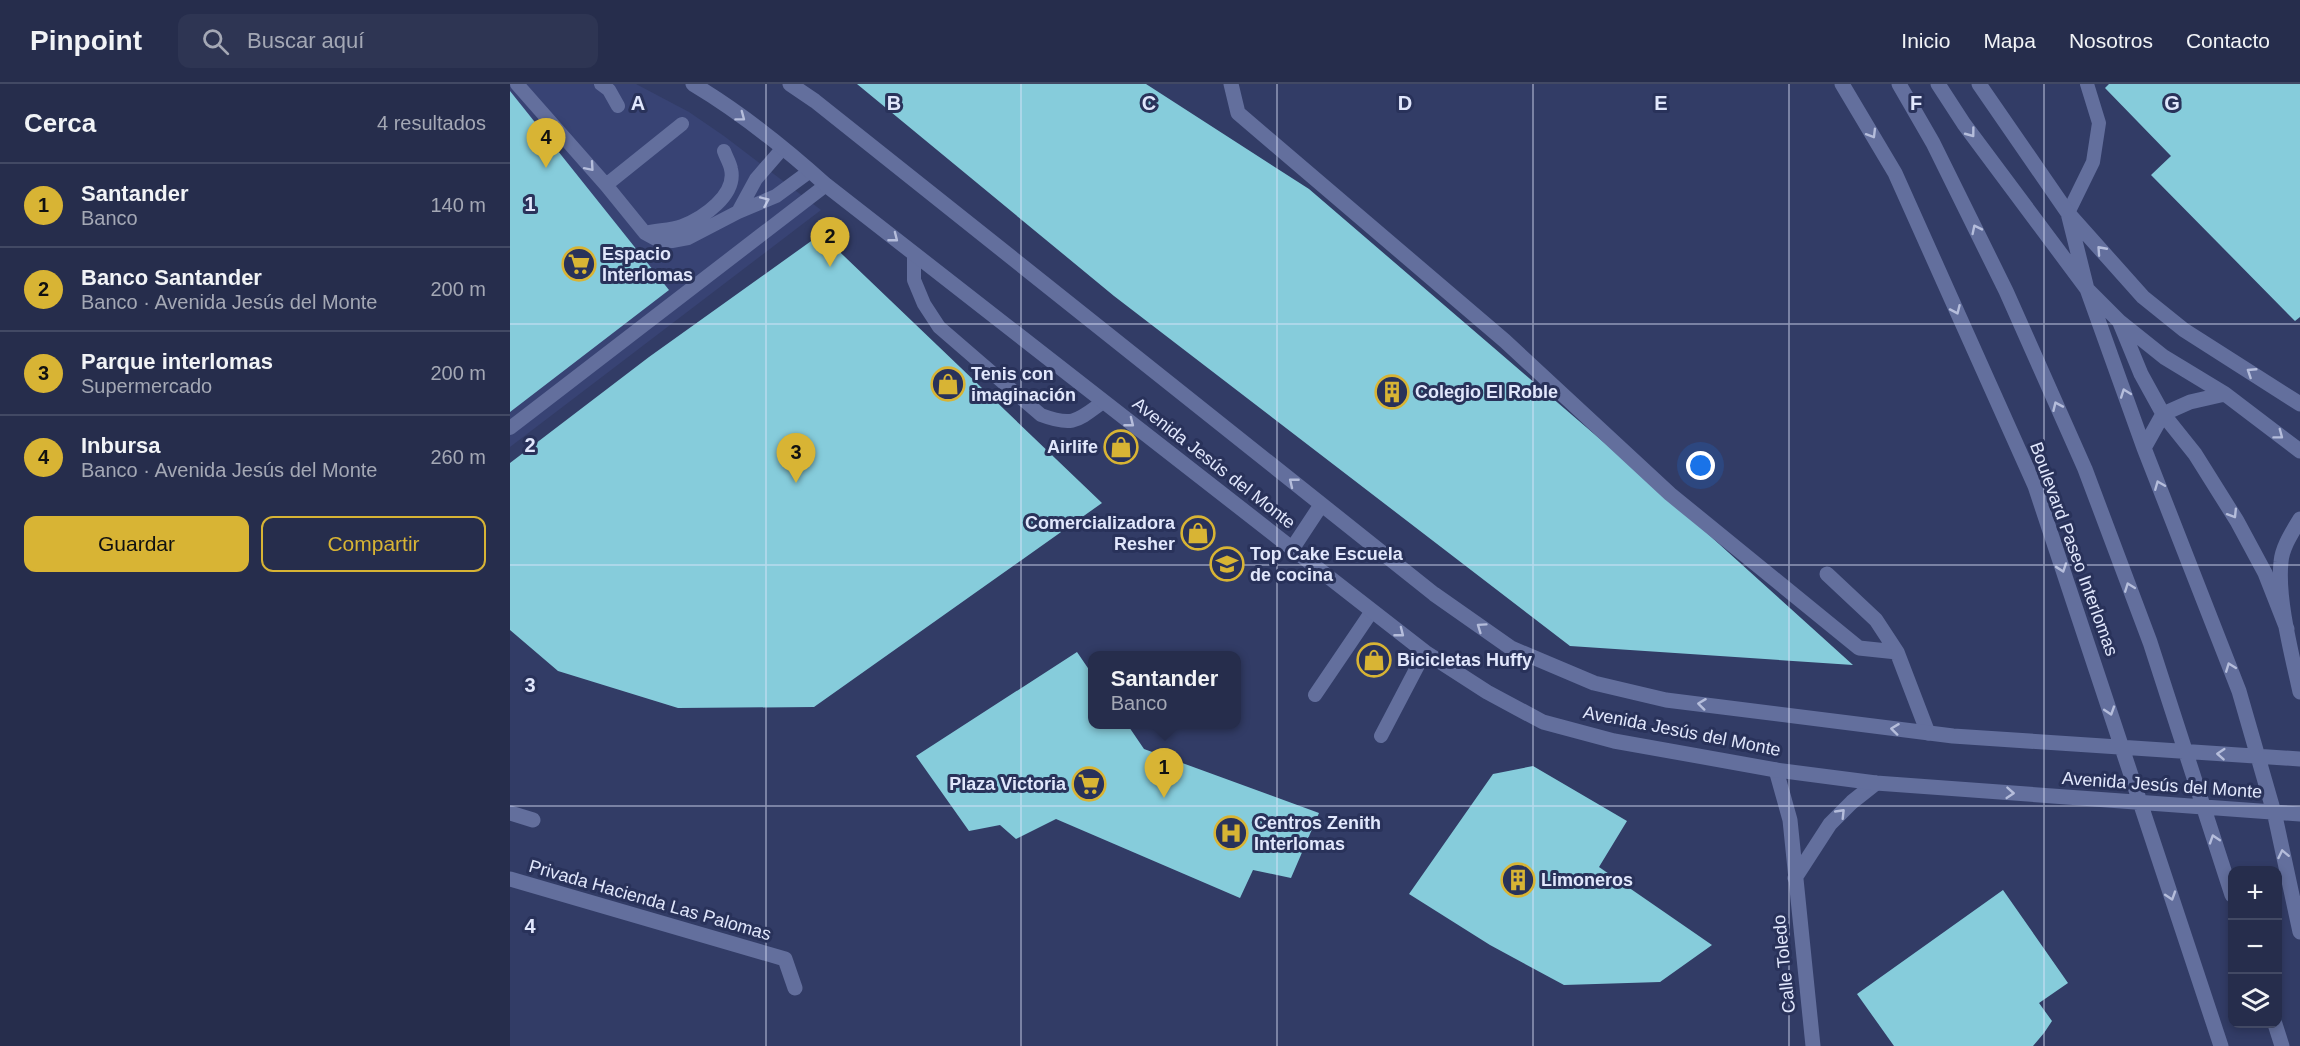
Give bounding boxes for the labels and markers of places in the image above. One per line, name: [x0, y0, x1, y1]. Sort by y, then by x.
pin: 4: [526, 118, 566, 168]
pin: 2: [810, 218, 850, 267]
place label: Espacio Interlomas: [602, 244, 693, 285]
supermarket icon: Espacio Interlomas: [561, 246, 597, 282]
place label: Tenis con imaginación: [971, 364, 1076, 405]
shop icon: Tenis con imaginación: [930, 366, 966, 402]
building icon: Colegio El Roble: [1374, 374, 1410, 410]
place label: Colegio El Roble: [1415, 382, 1558, 402]
shop icon: Airlife: [1103, 429, 1139, 465]
pin: 3: [776, 434, 816, 483]
place label: Airlife: [1047, 437, 1098, 457]
place label: Comercializadora Resher: [1025, 513, 1176, 554]
shop icon: Comercializadora Resher: [1180, 515, 1216, 551]
place label: Top Cake Escuela de cocina: [1250, 544, 1404, 585]
school or university icon: Top Cake Escuela de cocina: [1209, 546, 1245, 582]
shop icon: Bicicletas Huffy: [1356, 642, 1392, 678]
place label: Bicicletas Huffy: [1397, 650, 1532, 670]
pin: 1: [1144, 748, 1184, 798]
supermarket icon: Plaza Victoria: [1071, 766, 1107, 802]
place label: Plaza Victoria: [949, 774, 1067, 794]
place label: Centros Zenith Interlomas: [1254, 813, 1381, 854]
hospital icon: Centros Zenith Interlomas: [1213, 815, 1249, 851]
building icon: Limoneros: [1500, 862, 1536, 898]
place label: Limoneros: [1541, 870, 1633, 890]

